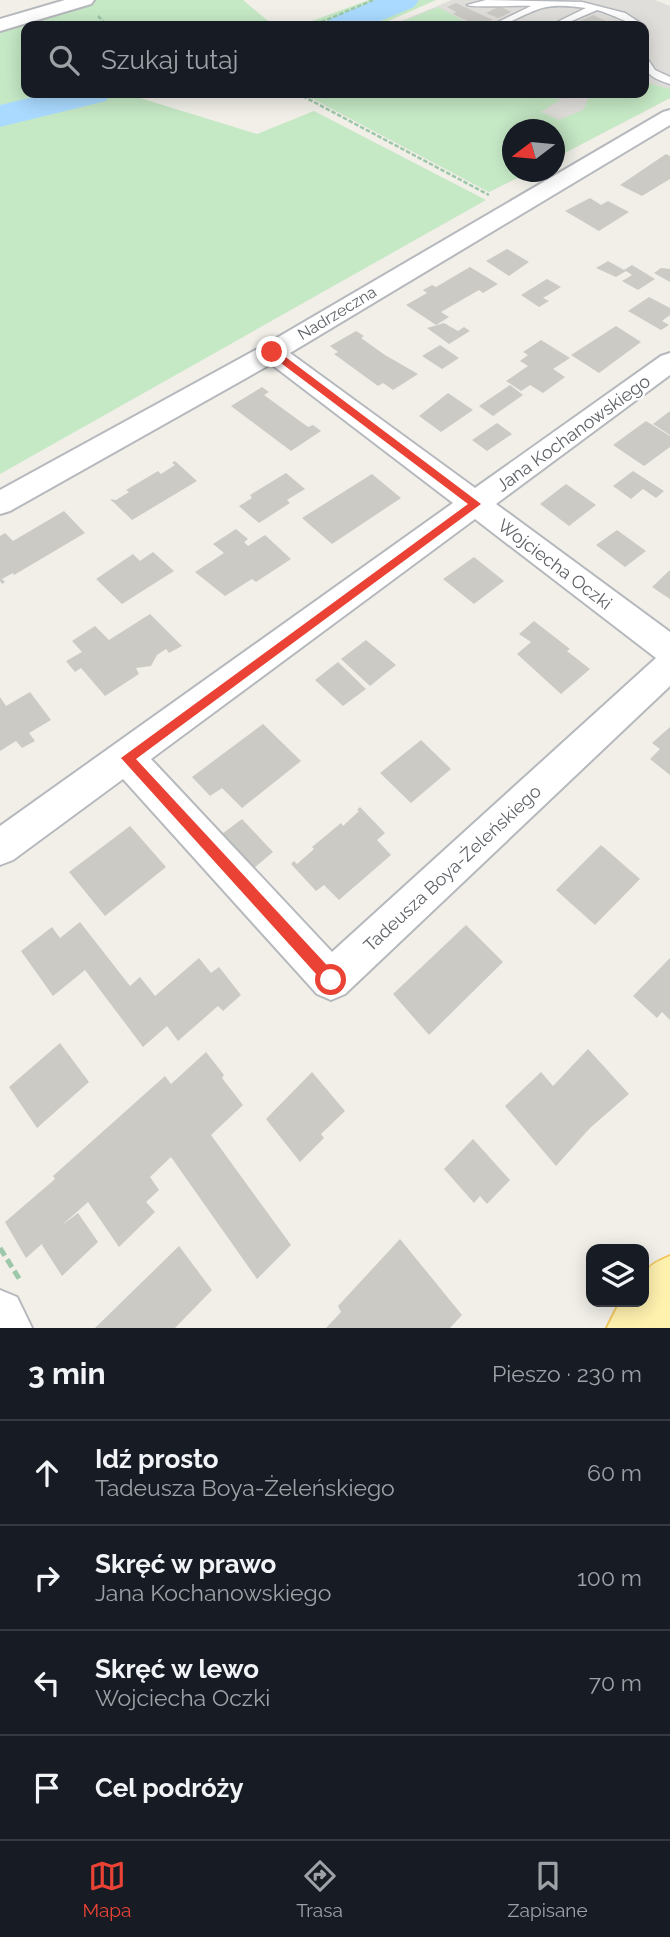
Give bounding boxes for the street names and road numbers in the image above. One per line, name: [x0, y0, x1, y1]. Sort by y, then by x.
street label: Nadrzeczna: [294, 282, 380, 344]
street label: Jana Kochanowskiego: [492, 370, 654, 496]
street label: Wojciecha Oczki: [494, 514, 616, 614]
street label: Tadeusza Boya-Żeleńskiego: [359, 780, 545, 956]

